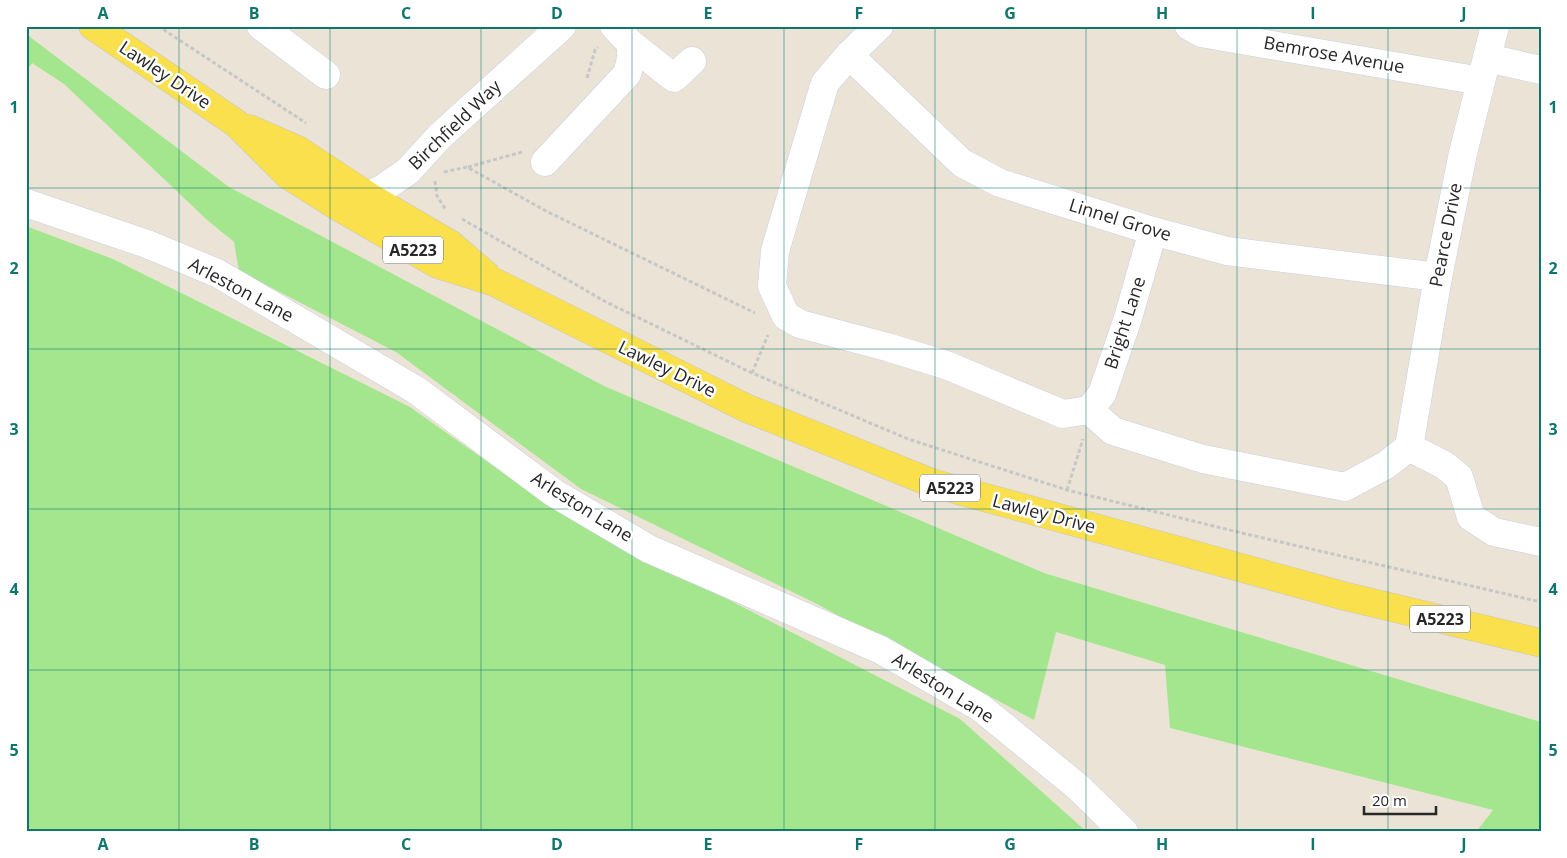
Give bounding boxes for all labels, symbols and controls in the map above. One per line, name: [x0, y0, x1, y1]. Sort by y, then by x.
text: A: [97, 2, 109, 24]
text: B: [249, 2, 259, 24]
text: C: [401, 2, 411, 24]
text: D: [551, 2, 563, 24]
text: E: [704, 2, 713, 24]
text: F: [855, 2, 863, 24]
text: G: [1004, 2, 1016, 24]
text: H: [1156, 2, 1168, 24]
text: I: [1310, 2, 1316, 24]
text: J: [1459, 2, 1467, 24]
street label: Bemrose Avenue: [1262, 30, 1406, 78]
street label: Lawley Drive: [115, 35, 216, 114]
street label: Birchfield Way: [403, 73, 506, 175]
text: 1: [9, 96, 19, 118]
text: 1: [1548, 96, 1558, 118]
street label: Pearce Drive: [1423, 181, 1467, 289]
street label: Linnel Grove: [1066, 192, 1174, 246]
road number: A5223: [383, 236, 443, 264]
street label: Arleston Lane: [185, 251, 298, 327]
text: 2: [9, 257, 19, 279]
text: 2: [1548, 257, 1558, 279]
street label: Bright Lane: [1098, 273, 1150, 372]
street label: Lawley Drive: [615, 334, 720, 402]
text: 3: [9, 418, 19, 440]
text: 3: [1548, 418, 1558, 440]
street label: Arleston Lane: [527, 465, 638, 547]
road number: A5223: [920, 474, 980, 502]
street label: Lawley Drive: [990, 488, 1098, 538]
text: 4: [9, 578, 19, 600]
text: 4: [1548, 578, 1558, 600]
road number: A5223: [1410, 606, 1470, 632]
street label: Arleston Lane: [888, 646, 999, 728]
text: 5: [9, 739, 19, 761]
text: 5: [1548, 739, 1558, 761]
scale bar: [1364, 783, 1437, 815]
text: 20 m: [1372, 790, 1407, 810]
text: A: [97, 833, 109, 855]
text: B: [249, 833, 259, 855]
text: C: [401, 833, 411, 855]
text: D: [551, 833, 563, 855]
text: E: [704, 833, 713, 855]
text: F: [855, 833, 863, 855]
text: G: [1004, 833, 1016, 855]
text: H: [1156, 833, 1168, 855]
text: I: [1310, 833, 1316, 855]
text: J: [1459, 833, 1467, 855]

